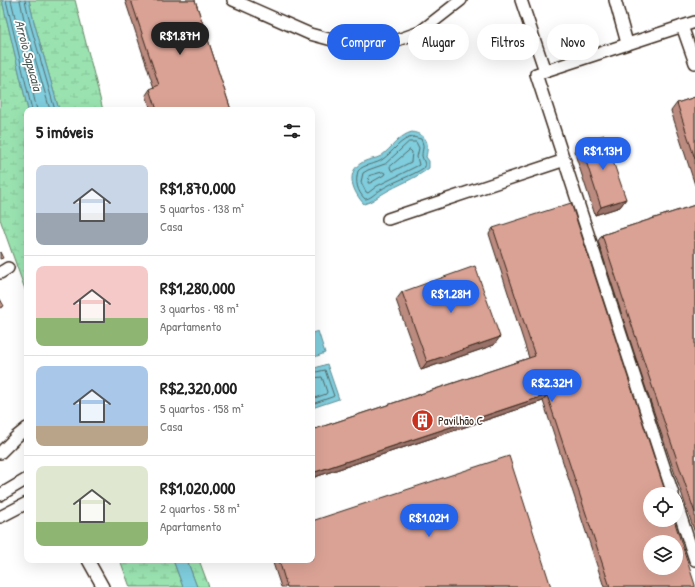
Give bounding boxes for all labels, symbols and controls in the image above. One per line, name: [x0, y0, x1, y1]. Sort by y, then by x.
water label: Arroio Sapucaia: [10, 18, 48, 95]
pin: R$1.87M: [143, 22, 217, 56]
chip: Comprar: [327, 24, 400, 60]
chip: Alugar: [408, 24, 469, 60]
chip: Filtros: [477, 24, 539, 60]
chip: Novo: [547, 24, 599, 60]
text: R$1.87M: [160, 26, 200, 44]
text: 5 imóveis: [36, 120, 93, 143]
icon: filters: [281, 120, 303, 142]
pin: R$1.13M: [566, 137, 640, 171]
text: R$1.13M: [584, 141, 622, 159]
text: R$1,870,000: [160, 176, 236, 199]
icon: home: [68, 181, 116, 229]
text: 5 quartos · 138 m²: [160, 199, 244, 217]
text: Casa: [160, 217, 182, 235]
text: R$1,280,000: [160, 276, 235, 299]
pin: R$1.28M: [414, 280, 488, 314]
icon: home: [68, 282, 116, 330]
text: R$1.28M: [431, 284, 471, 302]
text: 3 quartos · 98 m²: [160, 299, 239, 317]
text: Apartamento: [160, 317, 221, 335]
pin: R$2.32M: [515, 369, 589, 403]
text: R$2.32M: [531, 373, 573, 391]
text: R$2,320,000: [160, 376, 237, 399]
icon: home: [68, 382, 116, 430]
text: 5 quartos · 158 m²: [160, 399, 244, 417]
building icon: Pavilhão C: [409, 407, 435, 433]
place label: Pavilhão C: [438, 412, 483, 429]
text: Casa: [160, 417, 182, 435]
text: R$1,020,000: [160, 476, 235, 499]
icon: home: [68, 482, 116, 530]
map controls: [643, 487, 683, 575]
button: locate: [643, 487, 683, 527]
text: 2 quartos · 58 m²: [160, 499, 240, 517]
pin: R$1.02M: [392, 504, 466, 538]
text: R$1.02M: [409, 508, 449, 526]
text: Apartamento: [160, 517, 221, 535]
button: layers: [643, 535, 683, 575]

